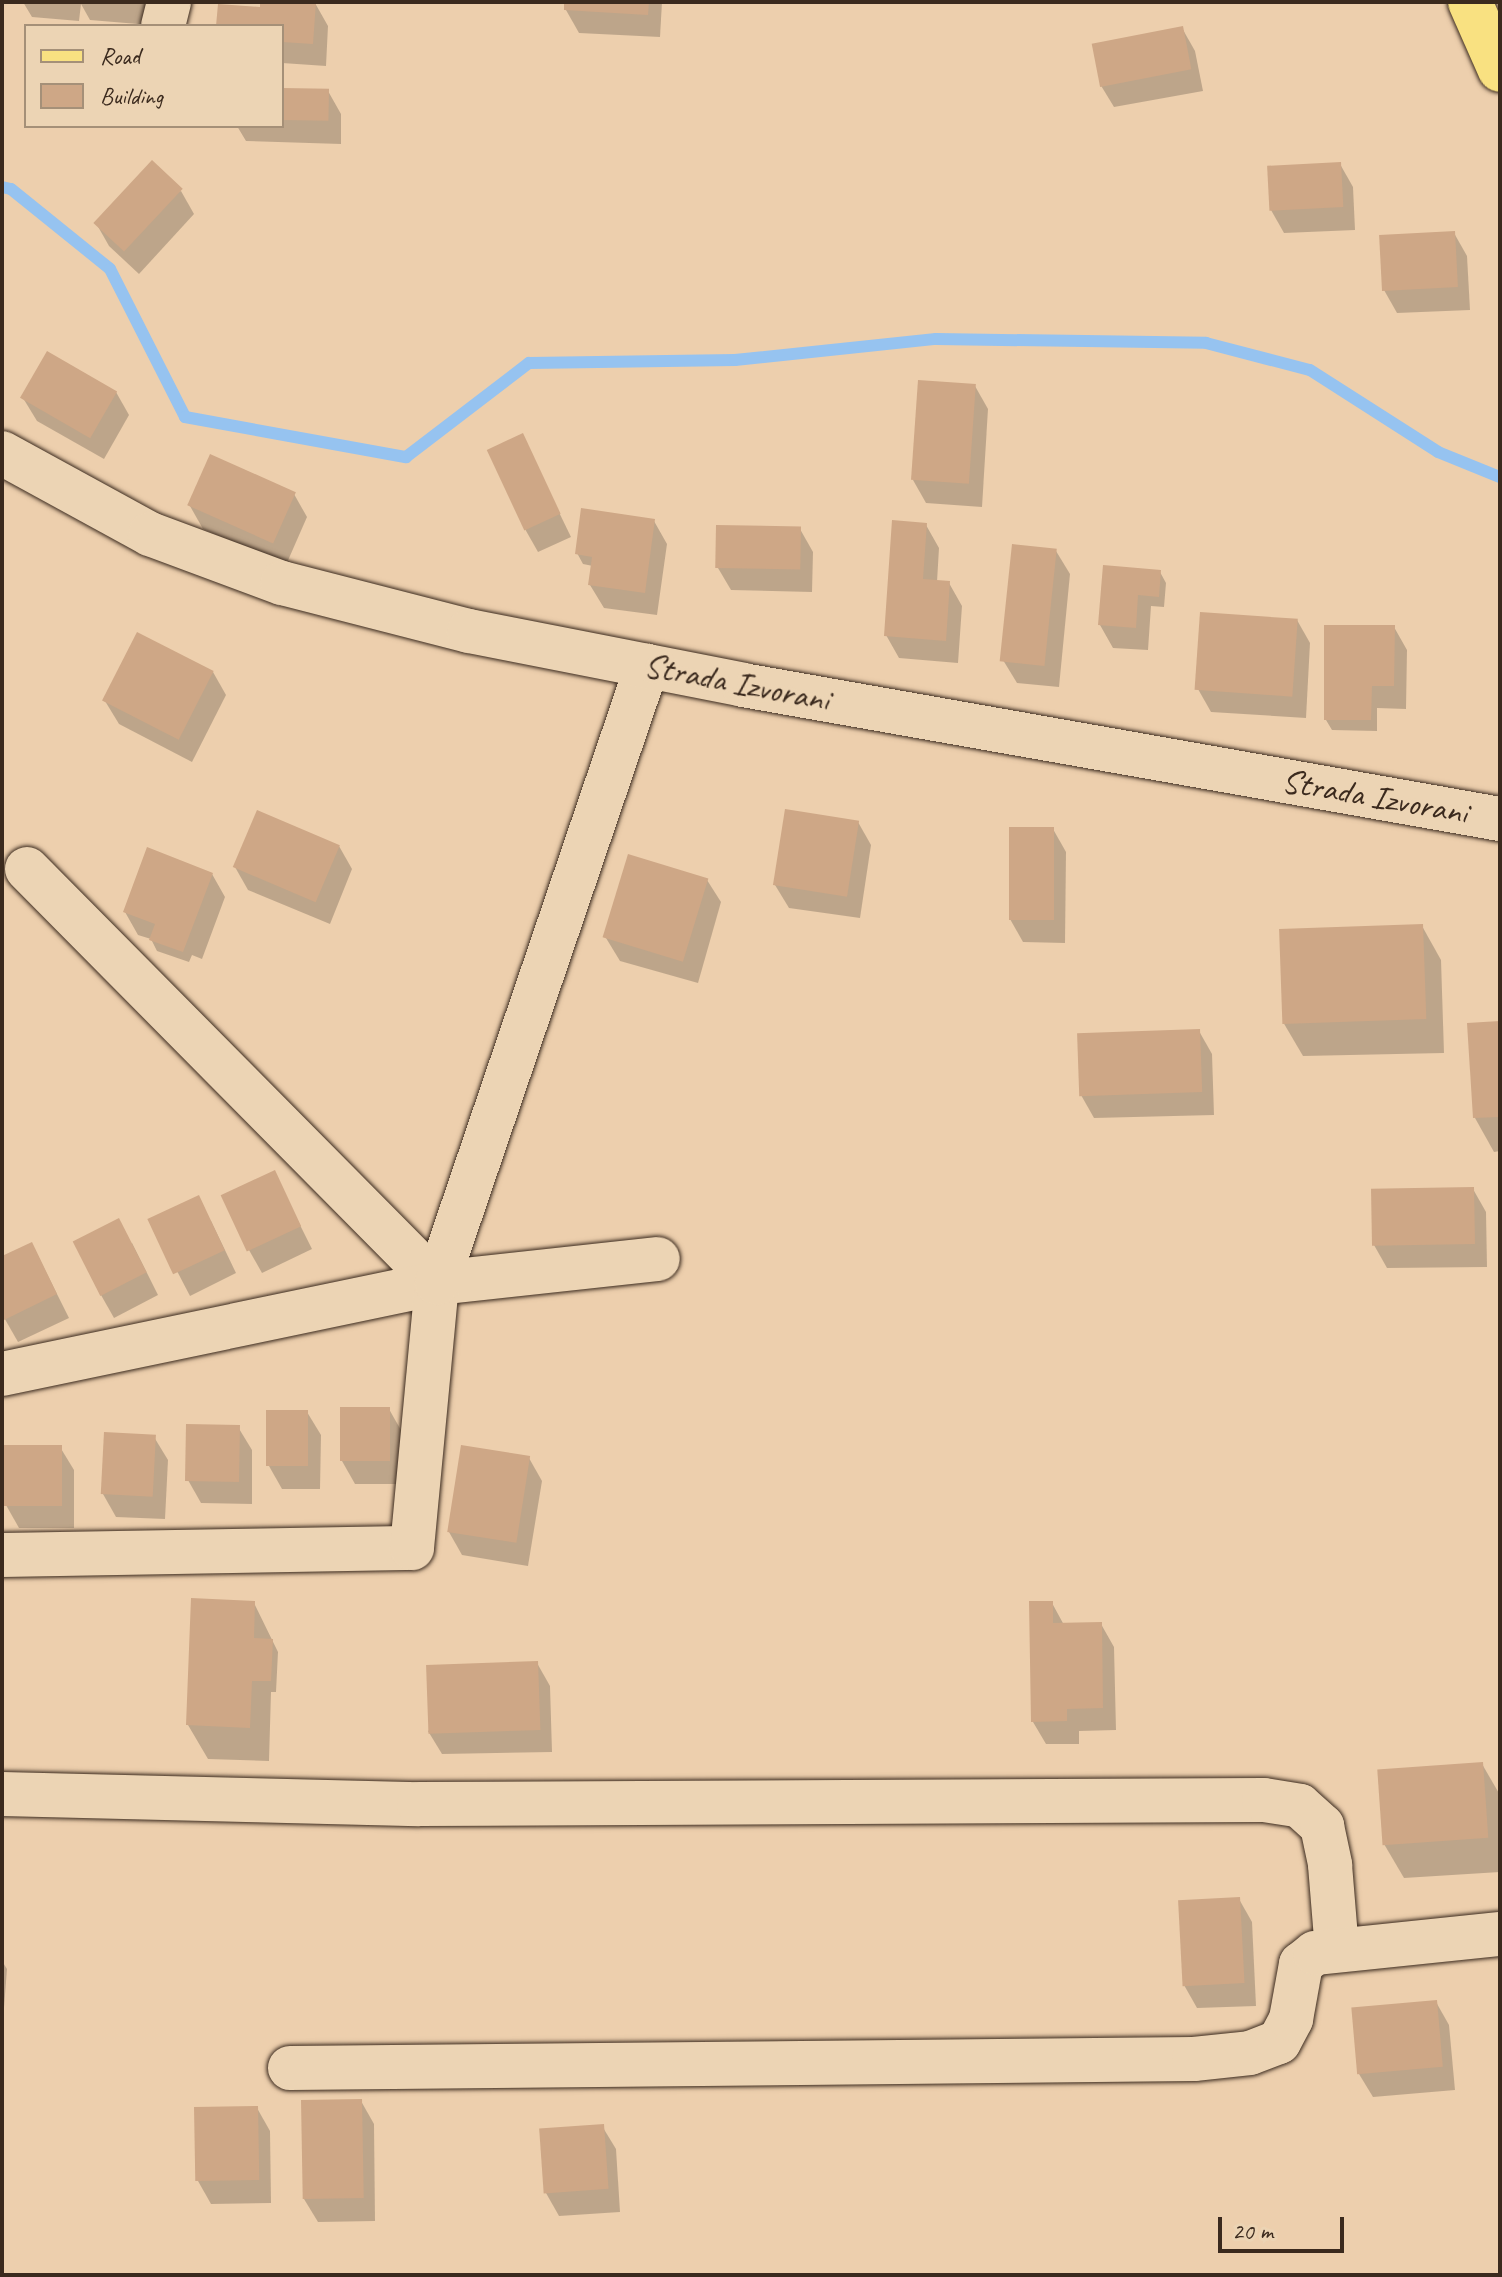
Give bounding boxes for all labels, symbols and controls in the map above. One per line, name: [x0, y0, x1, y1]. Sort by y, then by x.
legend: [24, 24, 284, 128]
text: Road: [100, 41, 140, 71]
text: Building: [100, 81, 163, 111]
street label: Strada Izvorani: [642, 644, 832, 720]
street label: Strada Izvorani: [1280, 760, 1470, 832]
scale bar: [1222, 2201, 1348, 2251]
text: 20 m: [1232, 2216, 1273, 2246]

